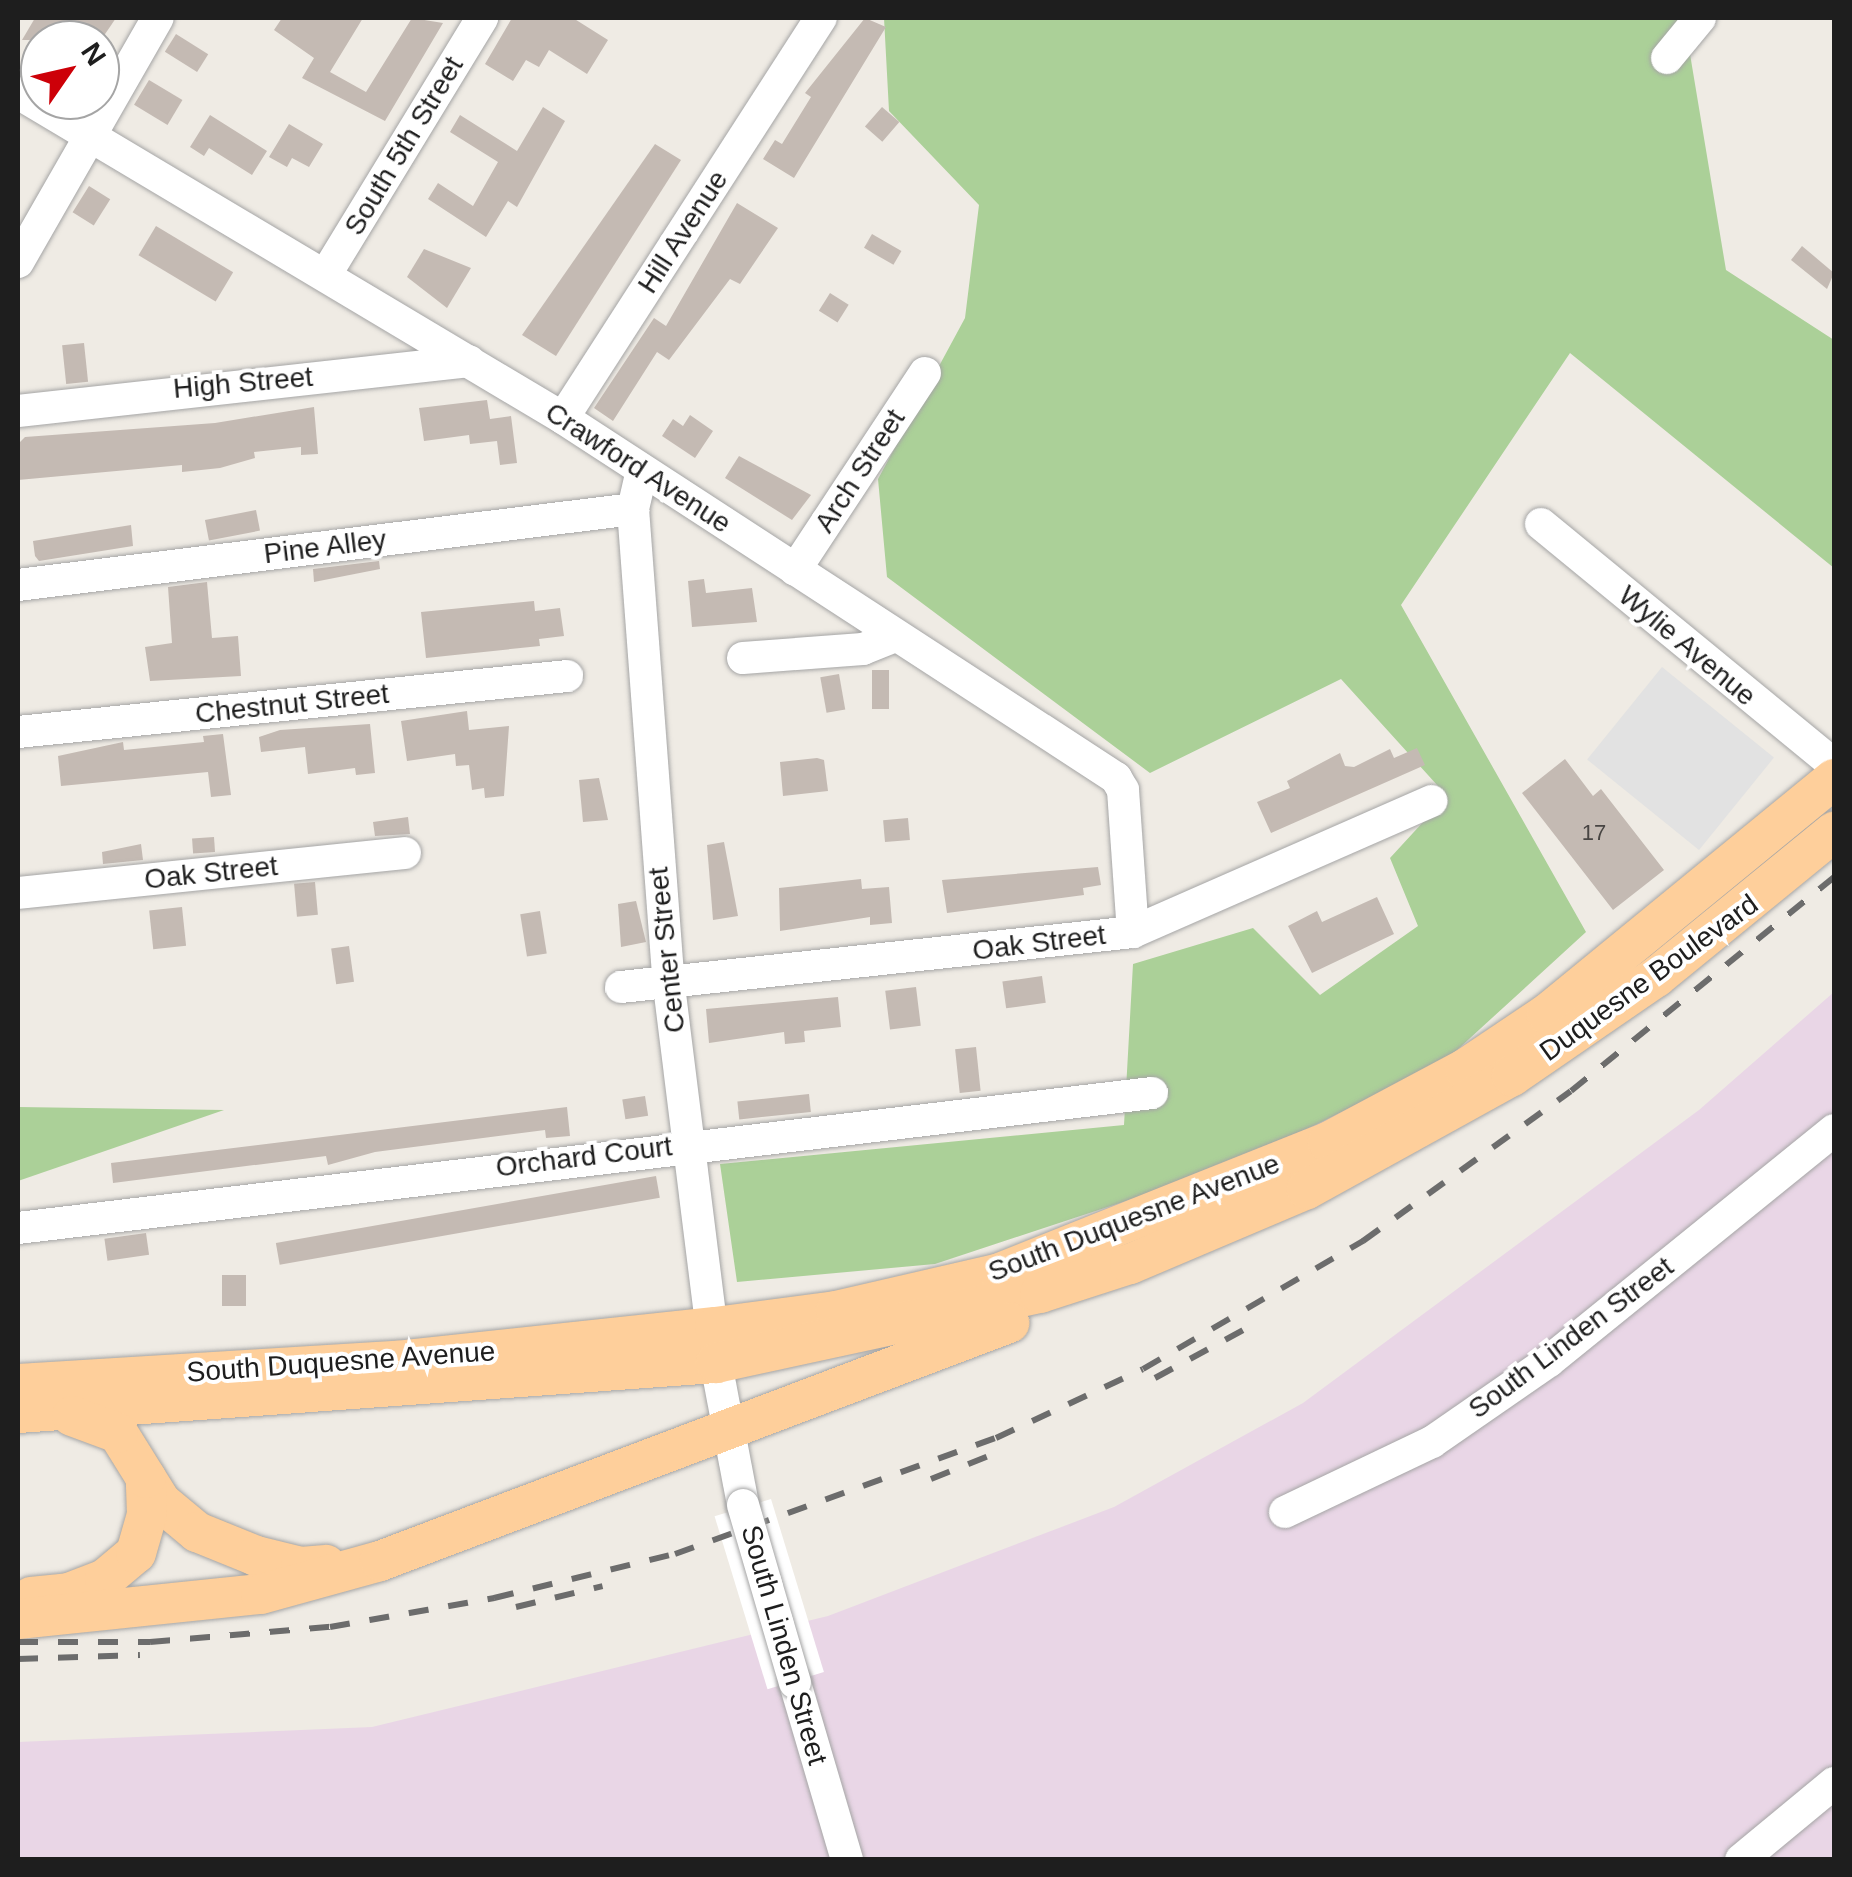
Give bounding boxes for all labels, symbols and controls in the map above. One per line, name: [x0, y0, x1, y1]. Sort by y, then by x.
north arrow: [20, 20, 120, 120]
text: N: [75, 37, 112, 71]
street label: South 5th Street: [337, 51, 471, 241]
street label: Hill Avenue: [630, 164, 736, 300]
street label: High Street: [172, 360, 314, 406]
street label: Crawford Avenue: [538, 395, 738, 541]
street label: Arch Street: [808, 403, 912, 539]
street label: Pine Alley: [261, 523, 389, 571]
street label: Wylie Avenue: [1611, 578, 1763, 714]
street label: Chestnut Street: [194, 677, 390, 731]
house number: 17: [1582, 820, 1606, 846]
street label: Oak Street: [143, 849, 279, 897]
street label: Center Street: [642, 865, 692, 1035]
street label: Duquesne Boulevard: [1533, 888, 1765, 1068]
street label: Oak Street: [971, 918, 1107, 968]
street label: Orchard Court: [494, 1130, 674, 1184]
street label: South Duquesne Avenue: [983, 1147, 1285, 1289]
street label: South Linden Street: [1462, 1250, 1680, 1426]
street label: South Duquesne Avenue: [185, 1334, 497, 1390]
street label: South Linden Street: [734, 1521, 834, 1769]

